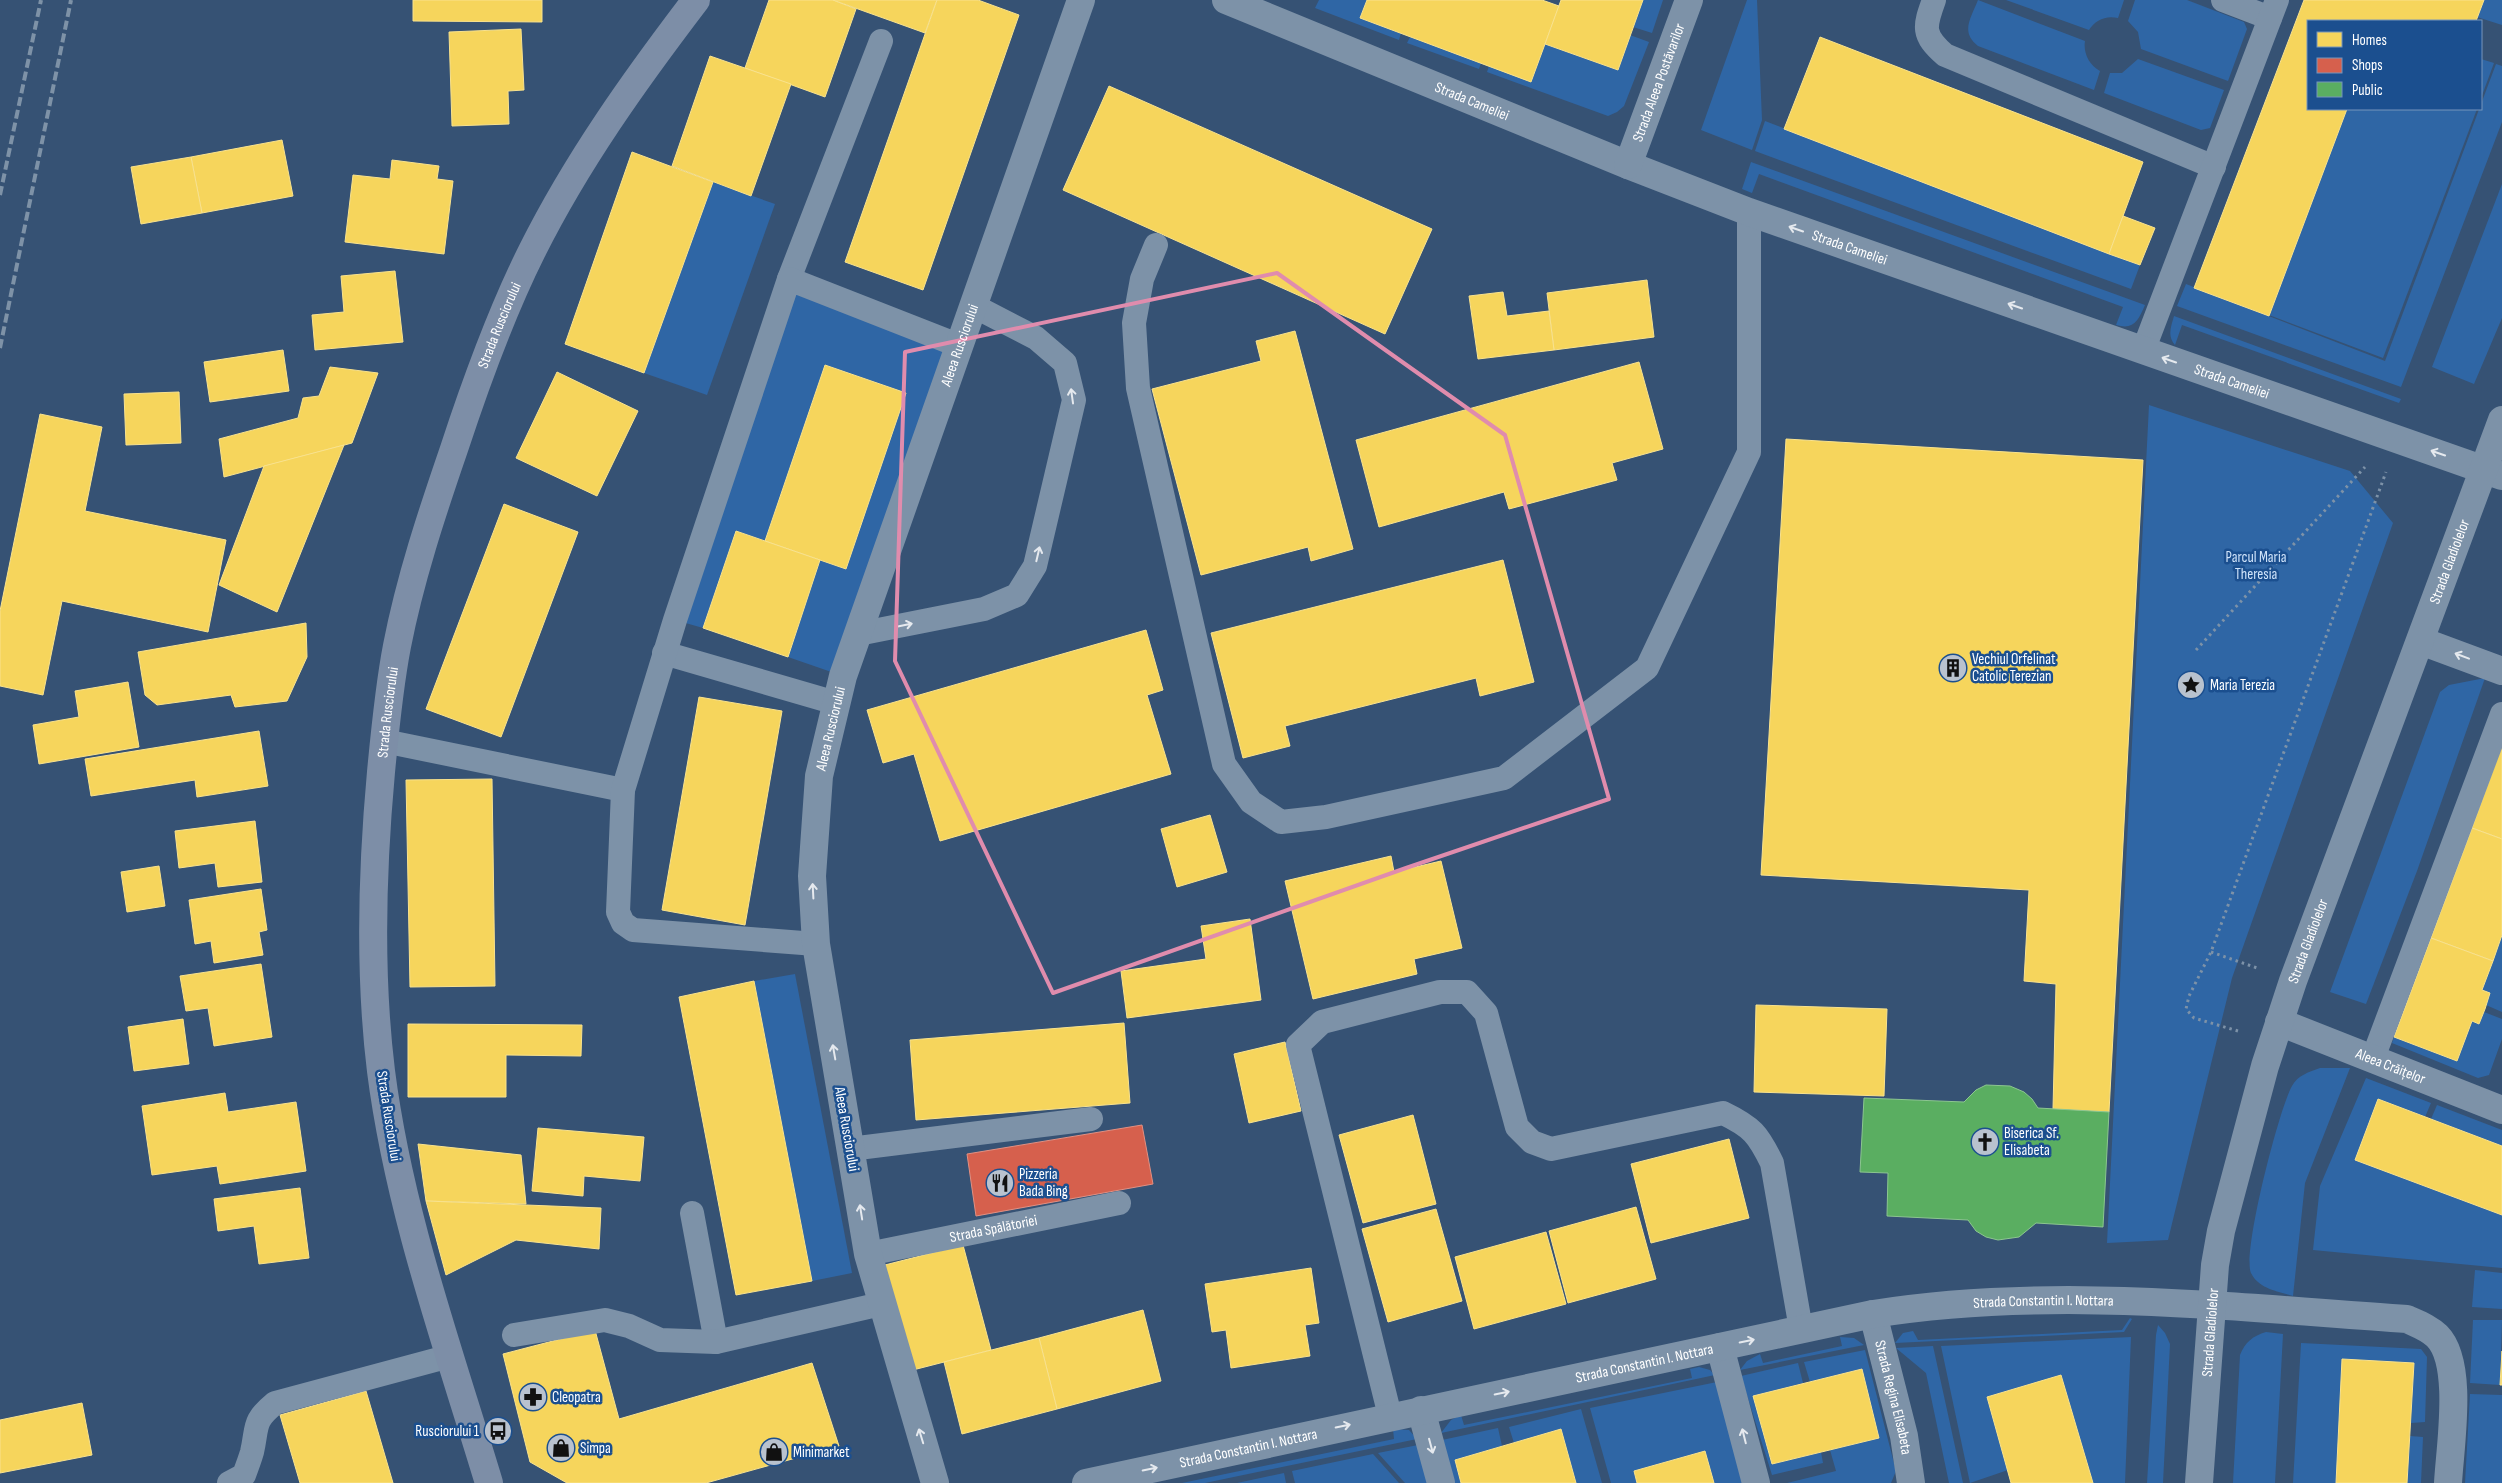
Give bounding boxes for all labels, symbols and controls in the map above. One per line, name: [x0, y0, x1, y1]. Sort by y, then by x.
street label: Strada Aleea Postăvarilor: [1628, 20, 1690, 145]
legend: [2307, 20, 2482, 110]
text: Homes: [2352, 31, 2387, 50]
text: Shops: [2352, 56, 2383, 75]
street label: Strada Cameliei: [1432, 78, 1512, 125]
text: Public: [2352, 81, 2383, 100]
one-way arrow: [1789, 224, 1804, 233]
street label: Strada Cameliei: [1809, 226, 1890, 270]
street label: Strada Rusciorului: [474, 279, 526, 371]
street label: Aleea Rusciorului: [936, 301, 983, 390]
one-way arrow: [2008, 301, 2023, 310]
one-way arrow: [2161, 355, 2177, 364]
street label: Strada Cameliei: [2191, 360, 2272, 404]
one-way arrow: [1067, 388, 1077, 404]
one-way arrow: [2431, 448, 2446, 457]
street label: Strada Gladiolelor: [2425, 516, 2474, 607]
one-way arrow: [1034, 546, 1043, 562]
park label: Parcul Maria Theresia: [2226, 548, 2287, 584]
one-way arrow: [897, 619, 913, 629]
place label: Vechiul Orfelinat Catolic Terezian: [1972, 650, 2056, 686]
one-way arrow: [2454, 651, 2470, 660]
building icon: Vechiul Orfelinat Catolic Terezian: [1938, 653, 1968, 683]
street label: Strada Rusciorului: [373, 665, 403, 759]
place icon: Maria Terezia: [2176, 670, 2206, 700]
place label: Maria Terezia: [2210, 676, 2275, 695]
street label: Aleea Rusciorului: [811, 685, 850, 774]
one-way arrow: [808, 883, 817, 899]
street label: Strada Gladiolelor: [2284, 896, 2333, 986]
one-way arrow: [828, 1044, 838, 1060]
street label: Aleea Crăițelor: [2352, 1044, 2429, 1089]
street label: Strada Rusciorului: [372, 1070, 405, 1163]
street label: Aleea Rusciorului: [830, 1084, 863, 1173]
place label: Biserica Sf. Elisabeta: [2004, 1124, 2059, 1160]
church icon: Biserica Sf. Elisabeta: [1970, 1127, 2000, 1157]
place label: Pizzeria Bada Bing: [1019, 1165, 1068, 1201]
restaurant icon: Pizzeria Bada Bing: [985, 1168, 1015, 1198]
one-way arrow: [855, 1205, 865, 1221]
street label: Strada Spălătoriei: [948, 1211, 1039, 1247]
street label: Strada Gladiolelor: [2198, 1287, 2223, 1377]
street label: Strada Constantin I. Nottara: [1973, 1291, 2114, 1313]
one-way arrow: [1738, 1336, 1754, 1345]
street label: Strada Regina Elisabeta: [1870, 1338, 1916, 1456]
street label: Strada Constantin I. Nottara: [1574, 1340, 1715, 1388]
pharmacy icon: Cleopatra: [518, 1382, 548, 1412]
place label: Cleopatra: [552, 1388, 601, 1407]
one-way arrow: [1494, 1388, 1510, 1397]
bus stop icon: Rusciorului 1: [483, 1416, 513, 1446]
one-way arrow: [1335, 1421, 1351, 1430]
place label: Rusciorului 1: [415, 1422, 480, 1441]
street label: Strada Constantin I. Nottara: [1178, 1425, 1319, 1473]
one-way arrow: [1739, 1428, 1749, 1444]
one-way arrow: [916, 1429, 926, 1445]
shop icon: Simpa: [546, 1433, 576, 1463]
shop icon: Minimarket: [759, 1437, 789, 1467]
one-way arrow: [1427, 1438, 1436, 1454]
place label: Simpa: [580, 1439, 611, 1458]
place label: Minimarket: [793, 1443, 850, 1462]
one-way arrow: [1142, 1464, 1158, 1473]

